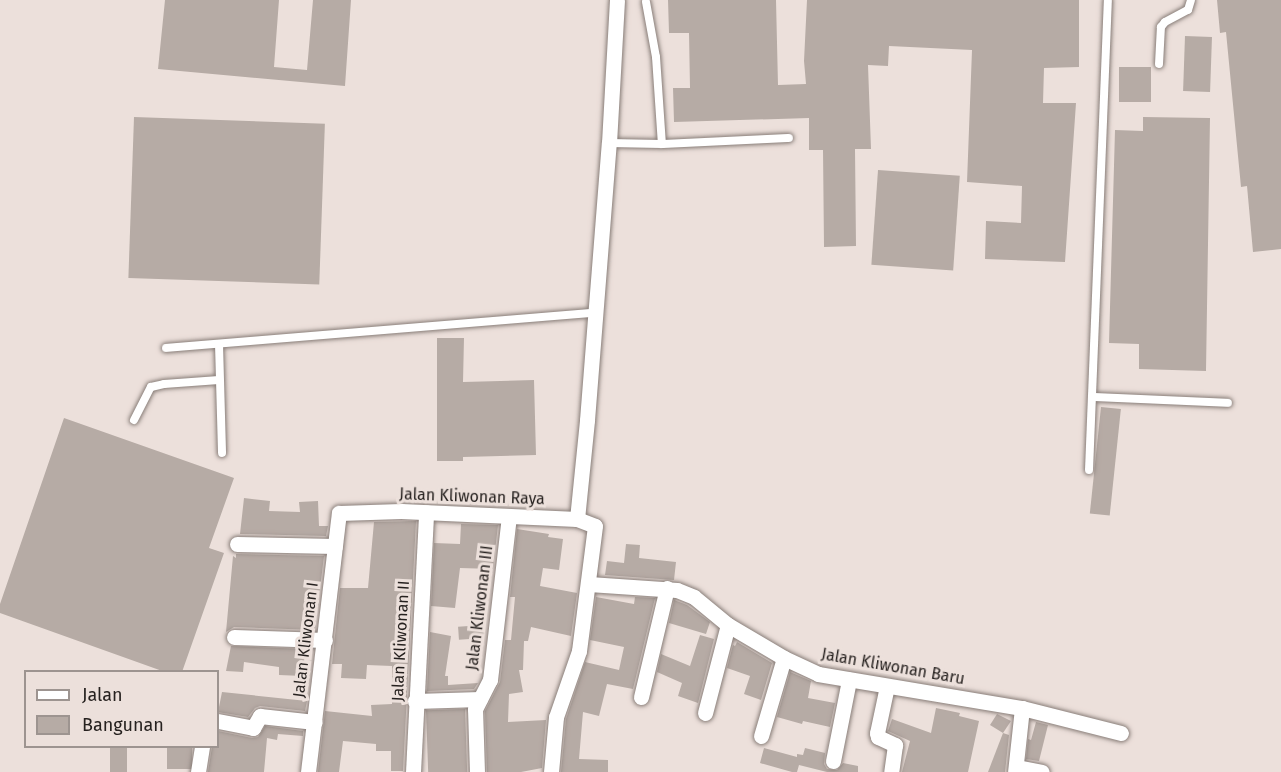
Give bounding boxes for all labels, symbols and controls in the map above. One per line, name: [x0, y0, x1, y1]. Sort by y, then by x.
street label: Jalan Kliwonan Raya: [399, 485, 545, 509]
street label: Jalan Kliwonan III: [463, 544, 497, 672]
street label: Jalan Kliwonan II: [388, 580, 414, 702]
street label: Jalan Kliwonan I: [289, 581, 323, 699]
street label: Jalan Kliwonan Baru: [820, 645, 966, 689]
legend: [24, 670, 219, 748]
text: Jalan: [82, 684, 123, 706]
text: Bangunan: [82, 714, 164, 736]

